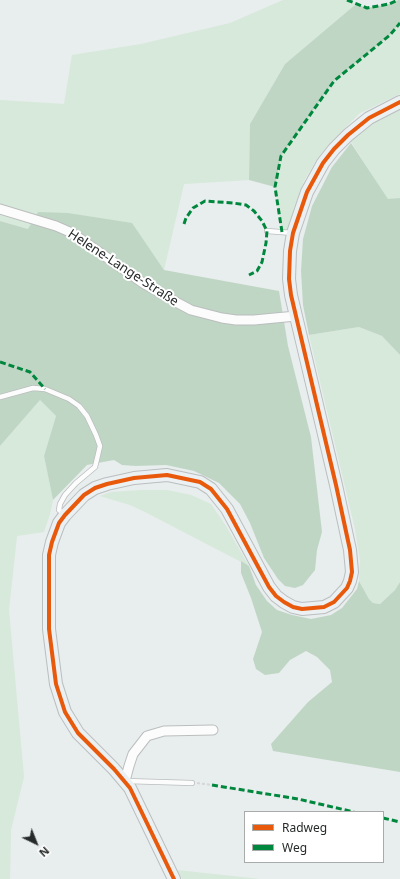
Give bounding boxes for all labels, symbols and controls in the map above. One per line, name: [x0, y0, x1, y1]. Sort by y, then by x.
street label: Helene-Lange-Straße: [65, 226, 181, 310]
legend: [244, 811, 384, 863]
text: Radweg: [282, 819, 327, 836]
north arrow: [16, 823, 56, 863]
text: Weg: [282, 839, 307, 856]
text: N: [36, 844, 53, 861]

